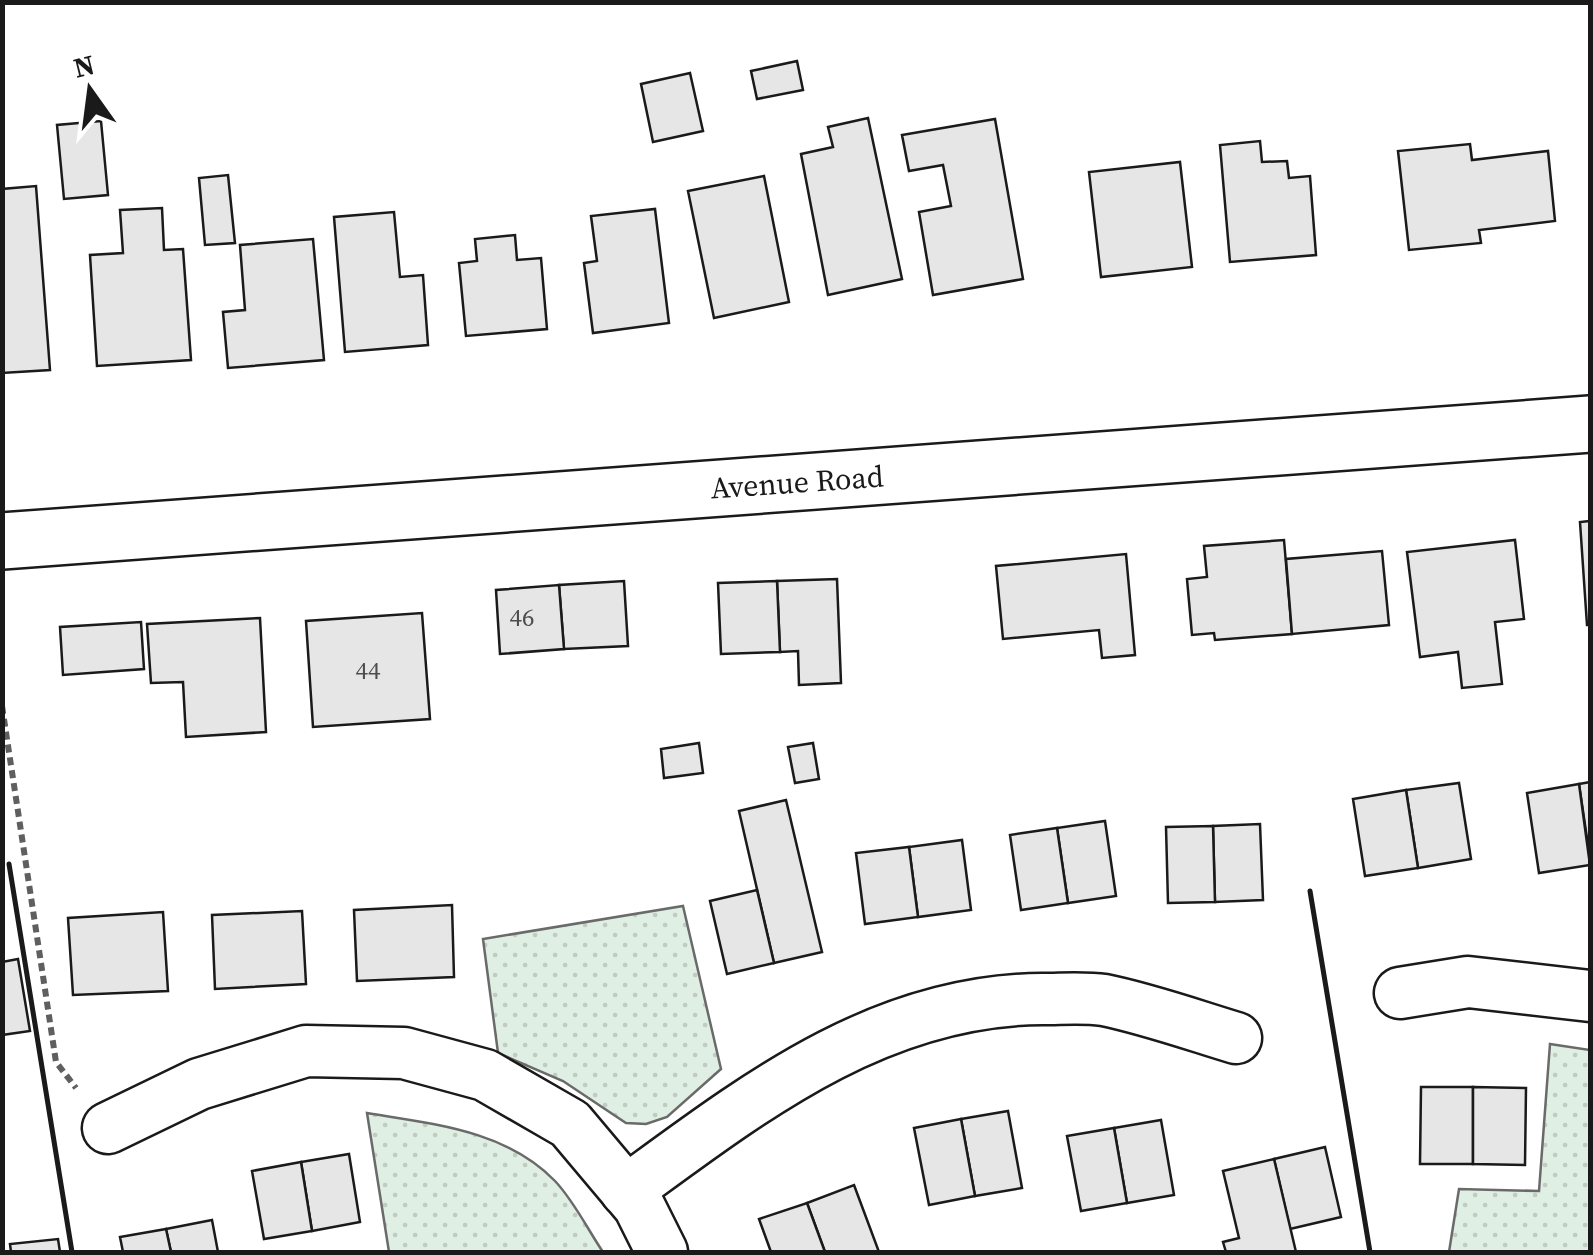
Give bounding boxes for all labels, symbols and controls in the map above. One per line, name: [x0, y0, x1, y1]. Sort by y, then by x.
north arrow: [40, 40, 140, 140]
text: N: [69, 45, 98, 87]
street label: Avenue Road: [709, 455, 885, 509]
house number: 46: [509, 600, 535, 634]
house number: 44: [355, 653, 381, 687]

